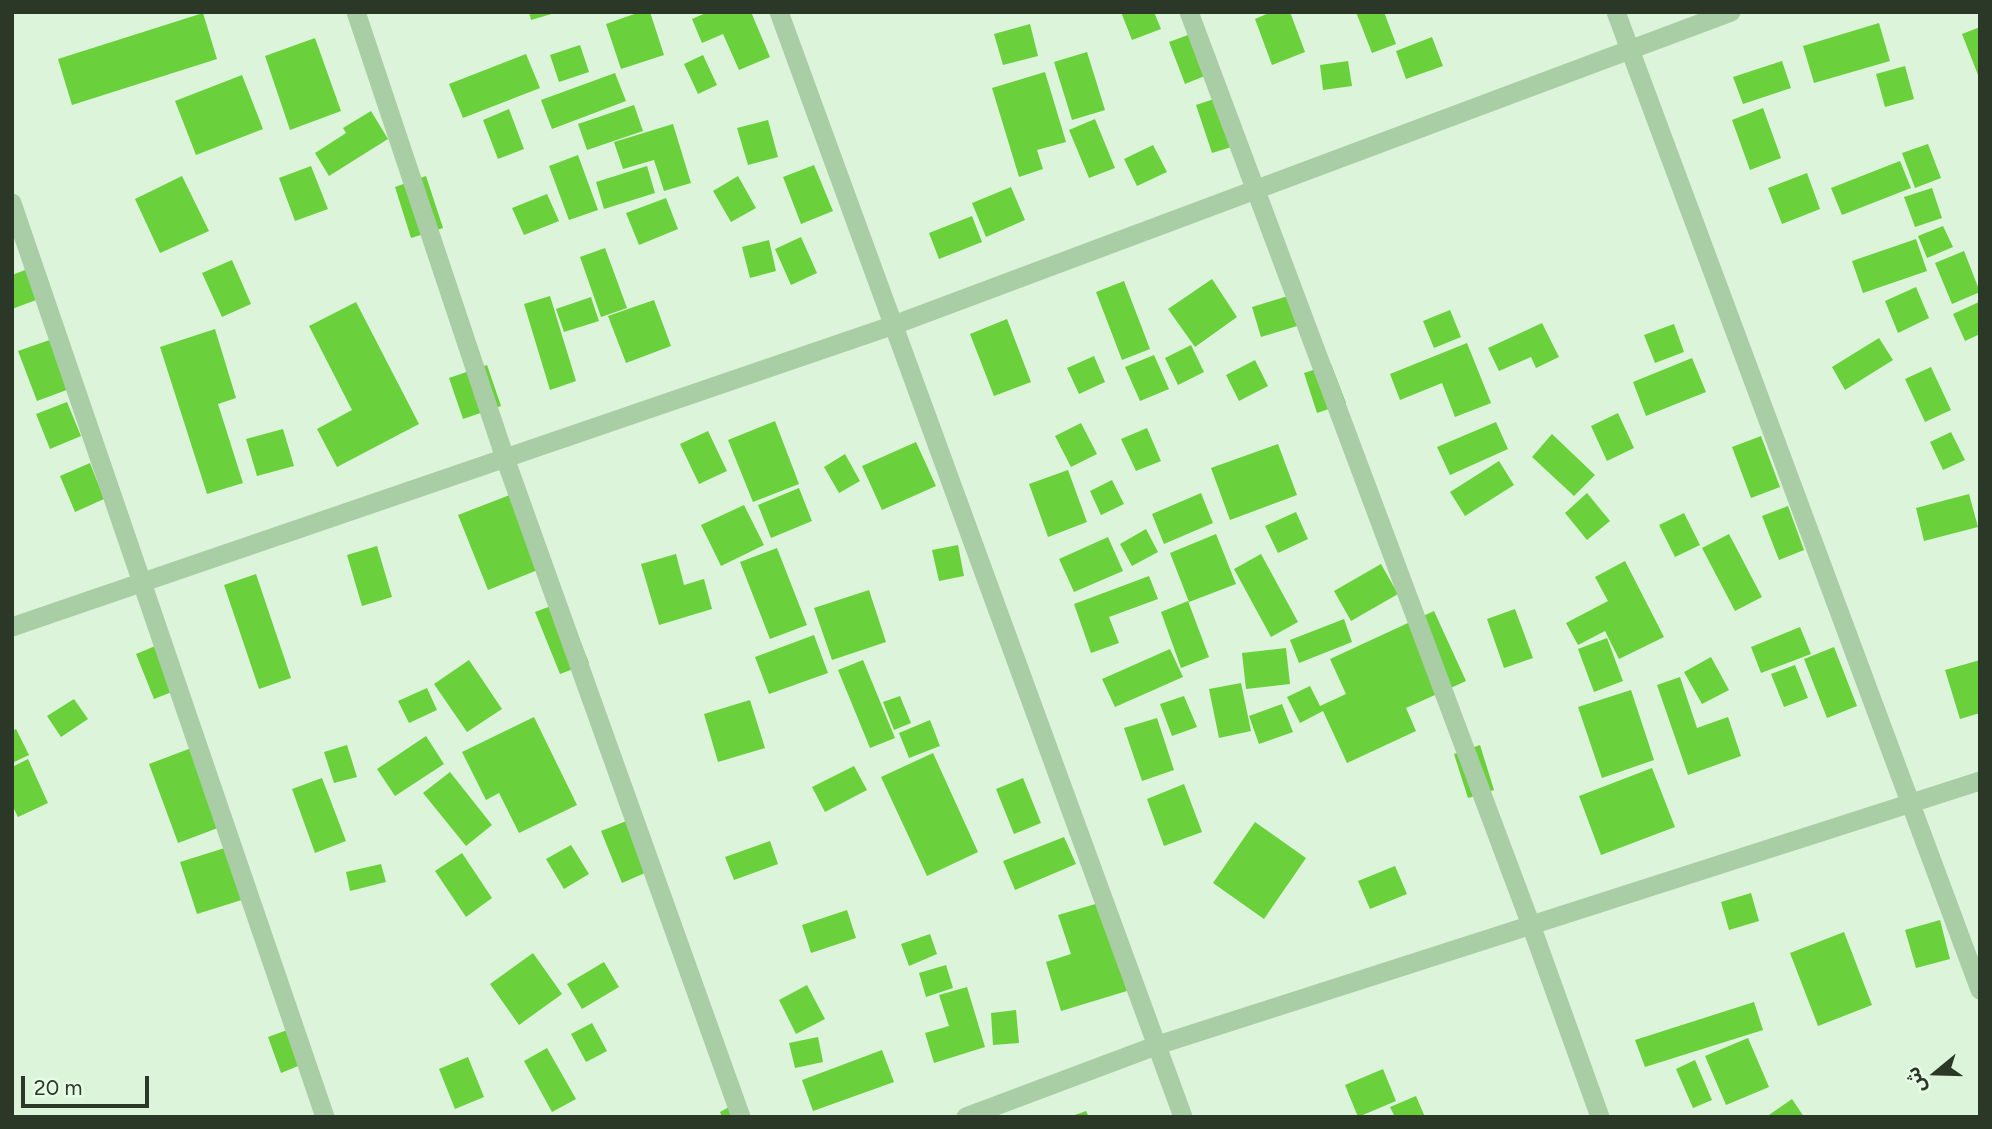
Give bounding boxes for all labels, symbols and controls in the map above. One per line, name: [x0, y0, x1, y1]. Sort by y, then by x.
north arrow: [1901, 1038, 1971, 1108]
scale bar: [24, 1062, 152, 1106]
text: ش: [1901, 1064, 1931, 1096]
text: 20 m: [34, 1075, 82, 1100]

